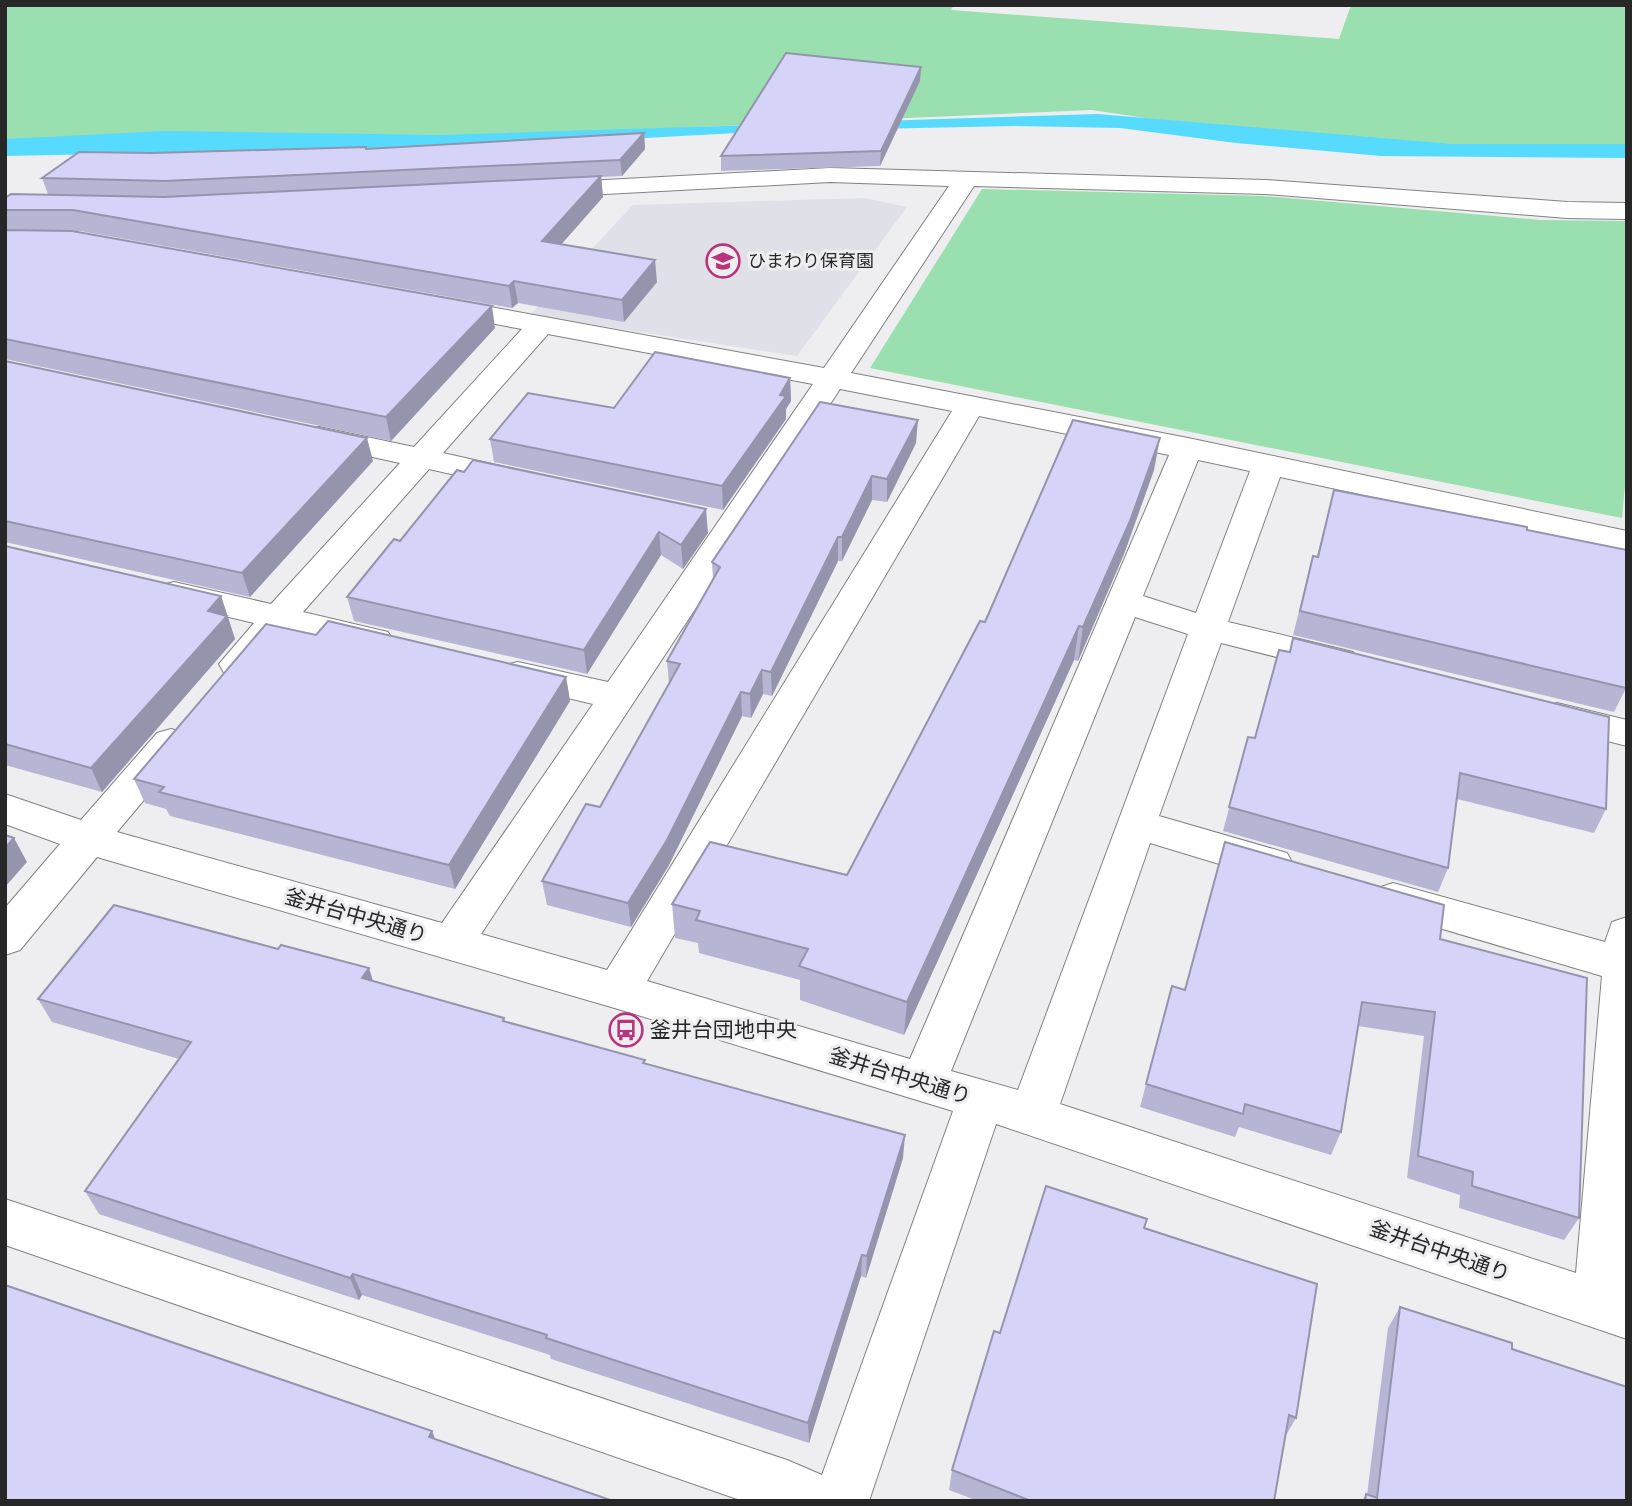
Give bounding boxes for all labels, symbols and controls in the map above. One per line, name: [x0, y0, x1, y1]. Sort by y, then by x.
school or university icon: ひまわり保育園: [704, 242, 742, 280]
place label: ひまわり保育園: [748, 250, 874, 272]
street label: 釜井台中央通り: [282, 883, 430, 949]
bus stop icon: 釜井台団地中央: [607, 1011, 645, 1049]
place label: 釜井台団地中央: [650, 1017, 797, 1043]
street label: 釜井台中央通り: [826, 1042, 974, 1110]
street label: 釜井台中央通り: [1366, 1215, 1514, 1287]

